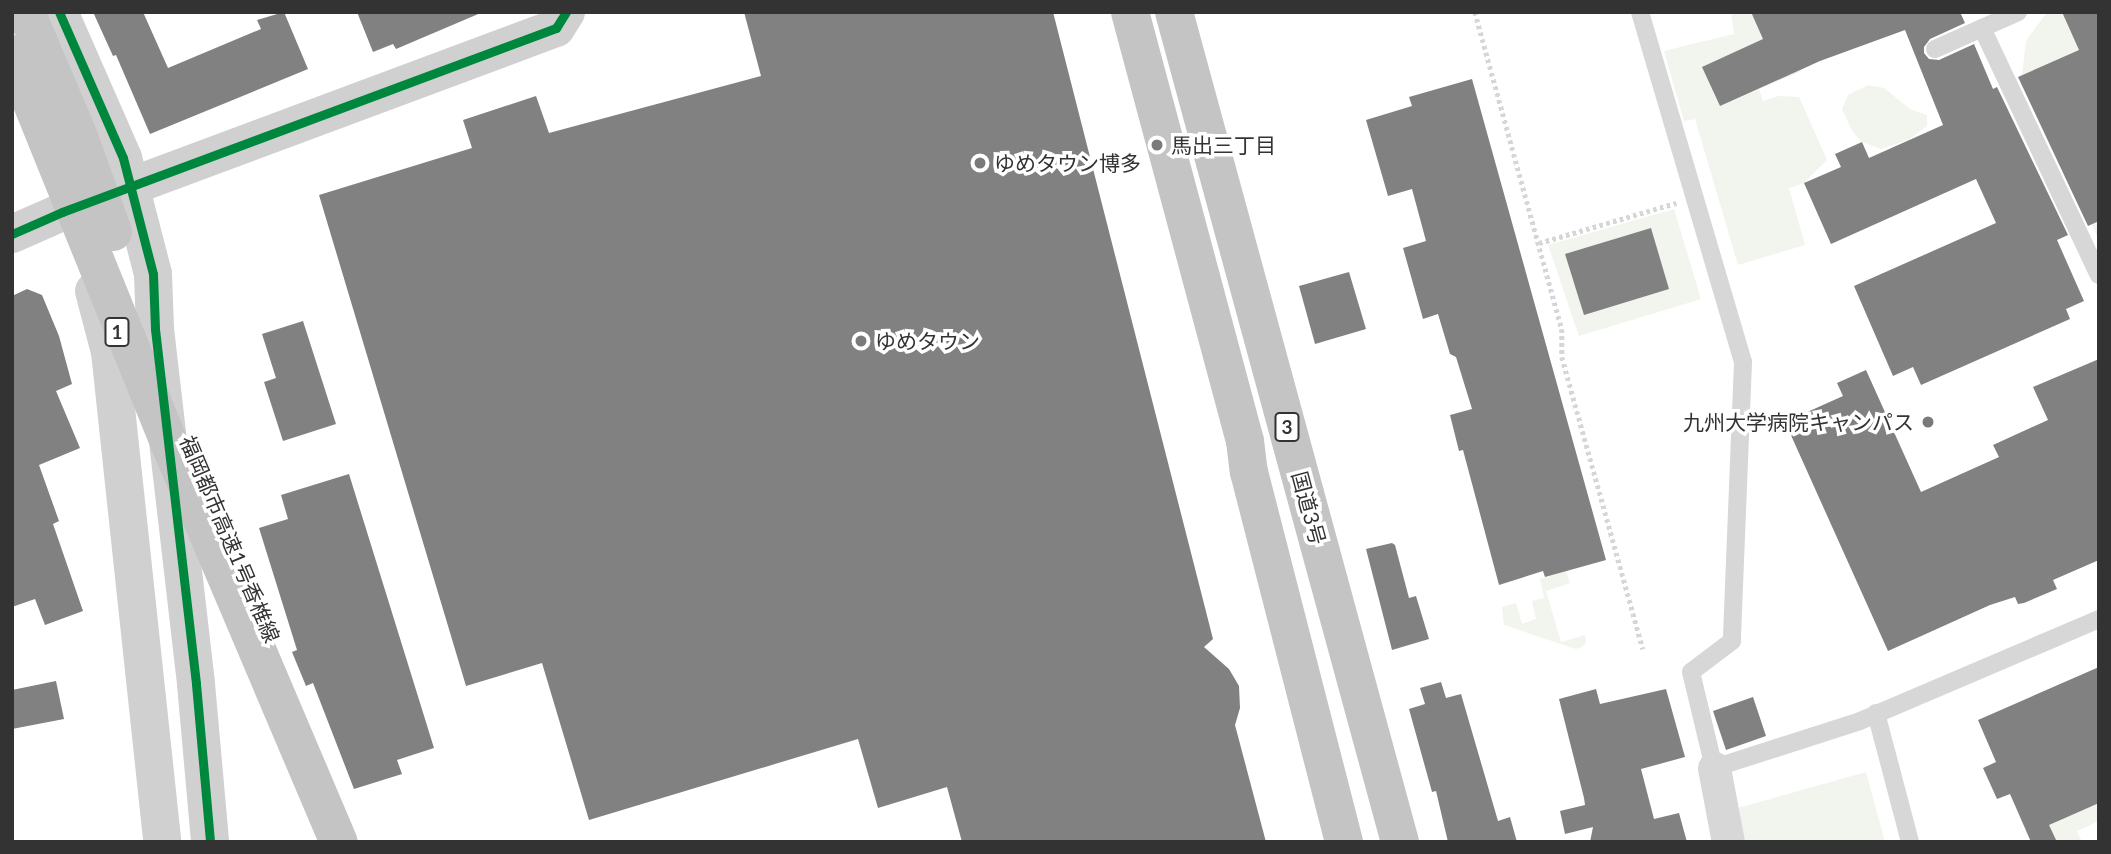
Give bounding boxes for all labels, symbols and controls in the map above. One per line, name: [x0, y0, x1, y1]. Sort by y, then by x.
place label: 馬出三丁目: [1171, 132, 1276, 158]
marker: 馬出三丁目: [1149, 137, 1165, 153]
place label: ゆめタウン博多: [994, 150, 1141, 176]
marker: ゆめタウン博多: [972, 155, 988, 171]
road number: 1: [103, 316, 131, 348]
place label: ゆめタウン: [875, 328, 980, 354]
marker: ゆめタウン: [853, 333, 869, 349]
place label: 九州大学病院キャンパス: [1683, 409, 1914, 435]
road number: 3: [1273, 412, 1301, 442]
marker: 九州大学病院キャンパス: [1920, 414, 1936, 430]
street label: 福岡都市高速1号香椎線: [175, 432, 285, 646]
street label: 国道3号: [1287, 468, 1331, 548]

